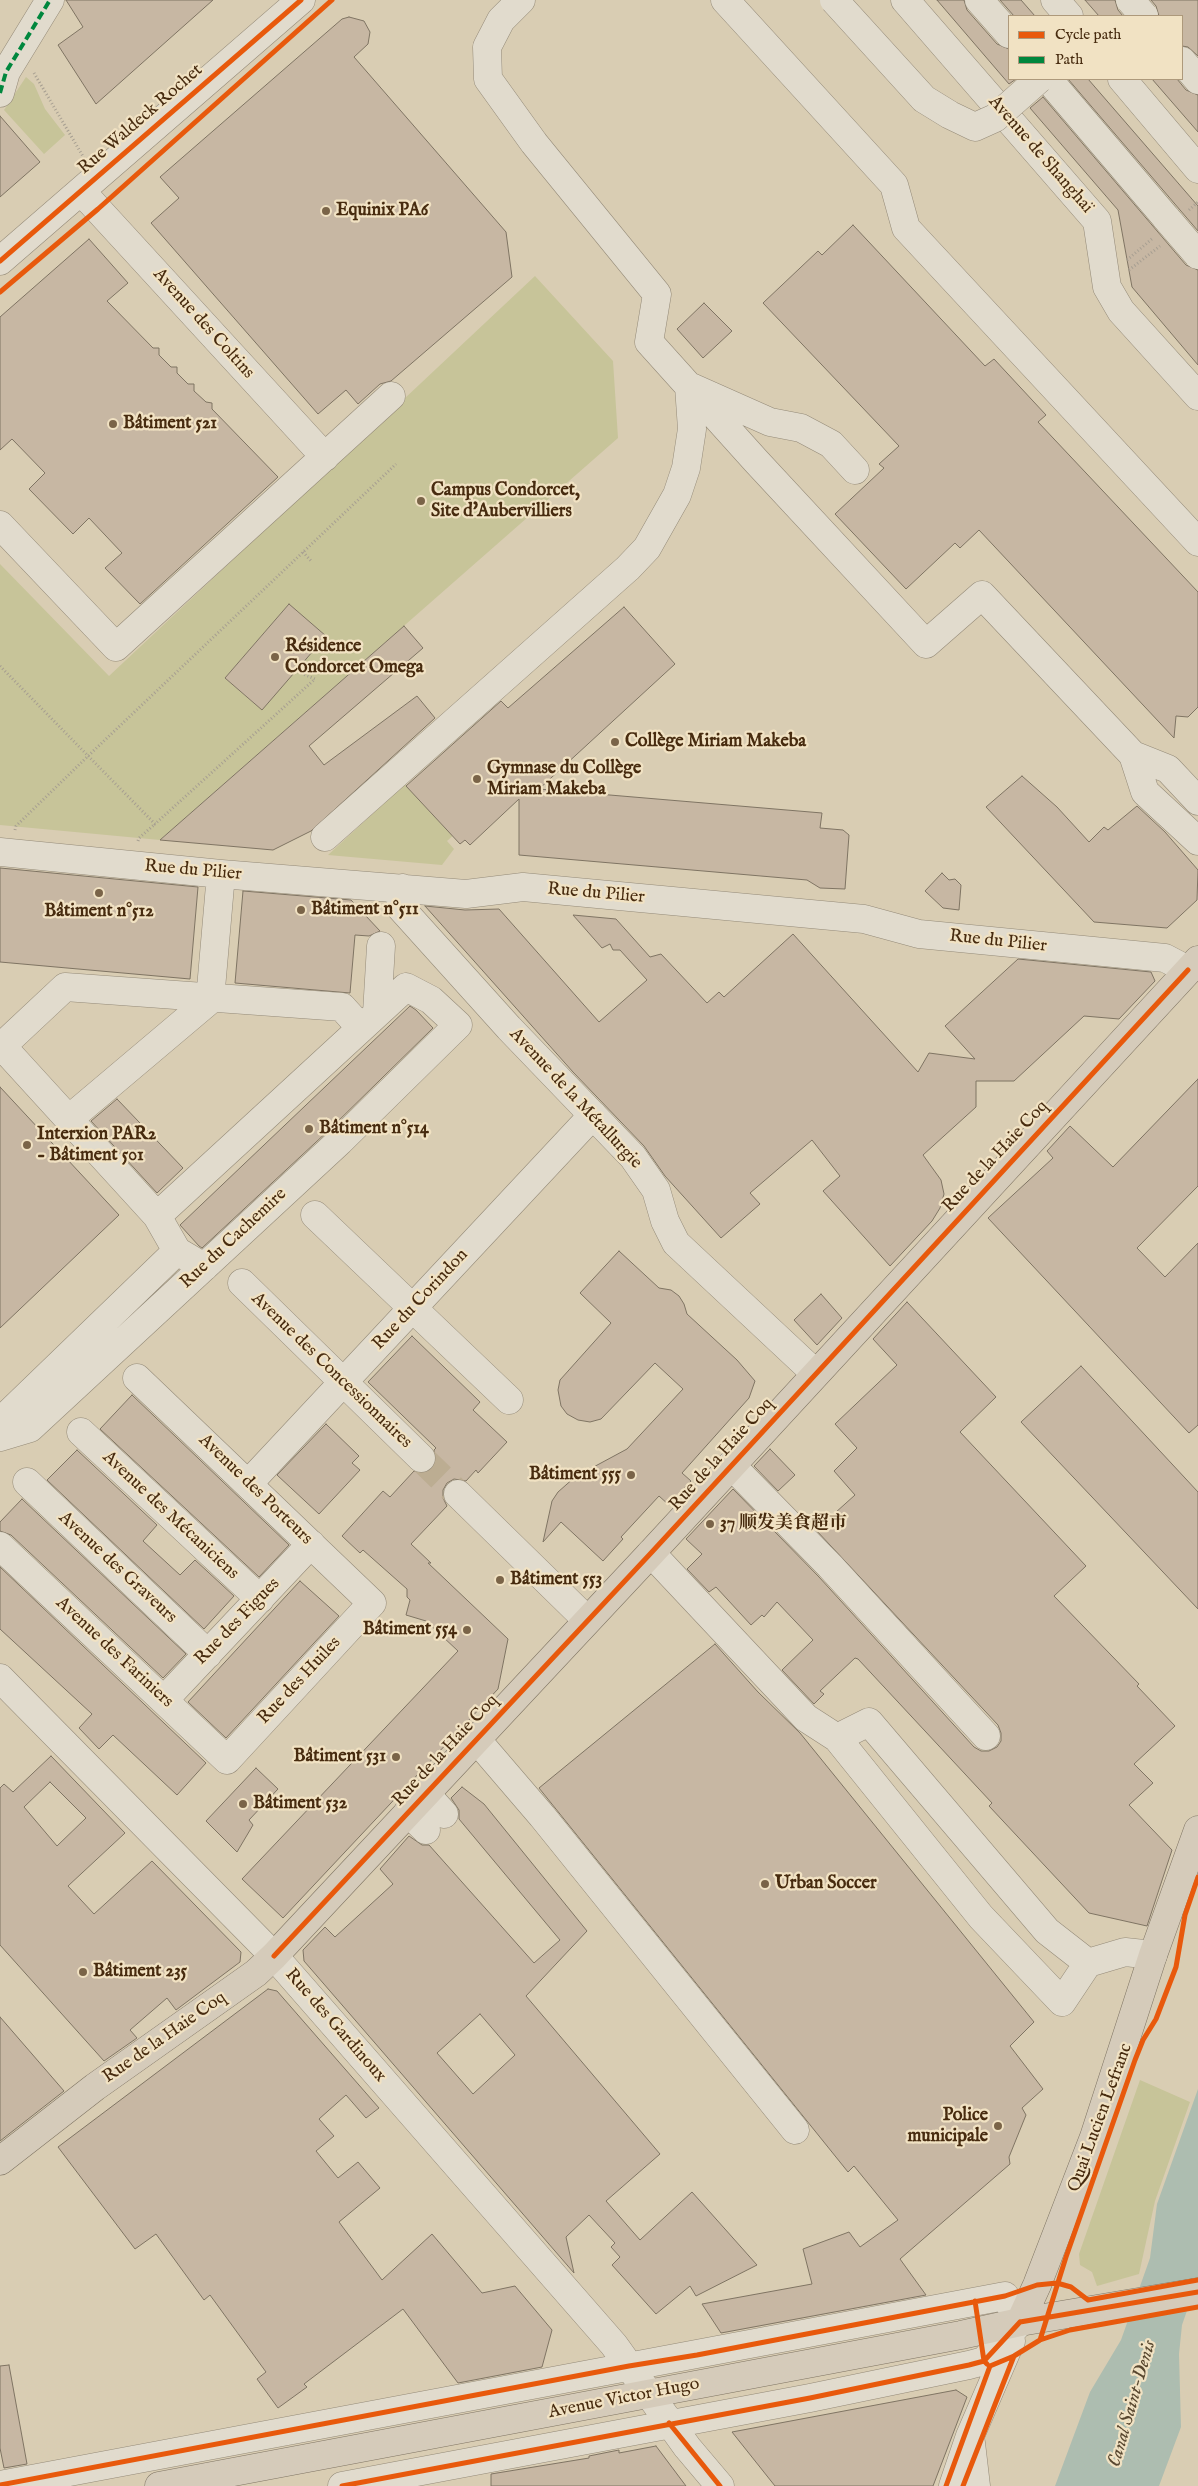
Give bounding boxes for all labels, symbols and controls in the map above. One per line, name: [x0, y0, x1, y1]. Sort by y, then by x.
legend: [1008, 15, 1183, 80]
text: Cycle path: [1055, 25, 1121, 44]
text: Path: [1055, 50, 1083, 69]
street label: Rue Waldeck Rochet: [74, 60, 208, 180]
street label: Avenue de Shanghaï: [983, 92, 1097, 218]
place label: Equinix PA6: [336, 200, 428, 222]
marker: Equinix PA6: [320, 205, 332, 217]
street label: Avenue des Coltins: [148, 264, 258, 384]
place label: Bâtiment 521: [123, 413, 217, 435]
marker: Bâtiment 521: [107, 418, 119, 430]
place label: Campus Condorcet, Site d'Aubervilliers: [431, 480, 580, 522]
marker: Campus Condorcet, Site d'Aubervilliers: [415, 495, 427, 507]
place label: Résidence Condorcet Omega: [285, 636, 424, 679]
marker: Résidence Condorcet Omega: [269, 651, 281, 663]
place label: Collège Miriam Makeba: [625, 731, 806, 753]
marker: Collège Miriam Makeba: [609, 736, 621, 748]
place label: Gymnase du Collège Miriam Makeba: [487, 758, 641, 801]
marker: Gymnase du Collège Miriam Makeba: [471, 773, 483, 785]
street label: Rue du Pilier: [143, 856, 243, 886]
street label: Rue du Pilier: [546, 879, 646, 909]
marker: Bâtiment n°512: [93, 887, 105, 899]
place label: Bâtiment n°511: [311, 899, 419, 921]
place label: Bâtiment n°512: [44, 901, 154, 923]
marker: Bâtiment n°511: [295, 904, 307, 916]
street label: Rue du Pilier: [948, 926, 1048, 958]
street label: Avenue de la Métallurgie: [504, 1024, 646, 1174]
street label: Rue de la Haie Coq: [939, 1097, 1053, 1217]
place label: Bâtiment n°514: [319, 1118, 429, 1140]
marker: Bâtiment n°514: [303, 1123, 315, 1135]
place label: Interxion PAR2 - Bâtiment 501: [37, 1124, 156, 1166]
marker: Interxion PAR2 - Bâtiment 501: [21, 1139, 33, 1151]
street label: Rue du Cachemire: [176, 1184, 292, 1294]
street label: Rue du Corindon: [369, 1245, 473, 1355]
street label: Avenue des Concessionnaires: [246, 1289, 416, 1453]
street label: Rue de la Haie Coq: [665, 1394, 779, 1516]
street label: Avenue des Porteurs: [194, 1430, 316, 1550]
street label: Avenue des Mécaniciens: [97, 1447, 243, 1585]
place label: Bâtiment 555: [529, 1464, 621, 1486]
marker: Bâtiment 555: [625, 1469, 637, 1481]
street label: Avenue des Graveurs: [53, 1508, 181, 1628]
place label: 37 顺发美食超市: [720, 1513, 847, 1535]
marker: 37 顺发美食超市: [704, 1518, 716, 1530]
place label: Bâtiment 553: [510, 1569, 602, 1591]
street label: Rue des Figues: [191, 1574, 285, 1670]
marker: Bâtiment 553: [494, 1574, 506, 1586]
street label: Avenue des Fariniers: [51, 1593, 177, 1713]
place label: Bâtiment 554: [363, 1619, 457, 1641]
marker: Bâtiment 554: [461, 1624, 473, 1636]
street label: Rue des Huiles: [254, 1633, 346, 1729]
street label: Rue de la Haie Coq: [389, 1691, 503, 1811]
place label: Bâtiment 531: [294, 1746, 386, 1768]
marker: Bâtiment 531: [390, 1751, 402, 1763]
place label: Bâtiment 532: [253, 1793, 347, 1815]
marker: Bâtiment 532: [237, 1798, 249, 1810]
place label: Urban Soccer: [775, 1873, 877, 1895]
marker: Urban Soccer: [759, 1878, 771, 1890]
place label: Bâtiment 235: [93, 1961, 187, 1983]
street label: Rue des Gardinoux: [280, 1965, 390, 2087]
marker: Bâtiment 235: [77, 1966, 89, 1978]
street label: Rue de la Haie Coq: [99, 1987, 231, 2089]
street label: Quai Lucien Lefranc: [1064, 2041, 1138, 2195]
place label: Police municipale: [907, 2105, 988, 2148]
marker: Police municipale: [992, 2120, 1004, 2132]
water label: Canal Saint-Denis: [1104, 2338, 1162, 2470]
street label: Avenue Victor Hugo: [547, 2374, 701, 2424]

